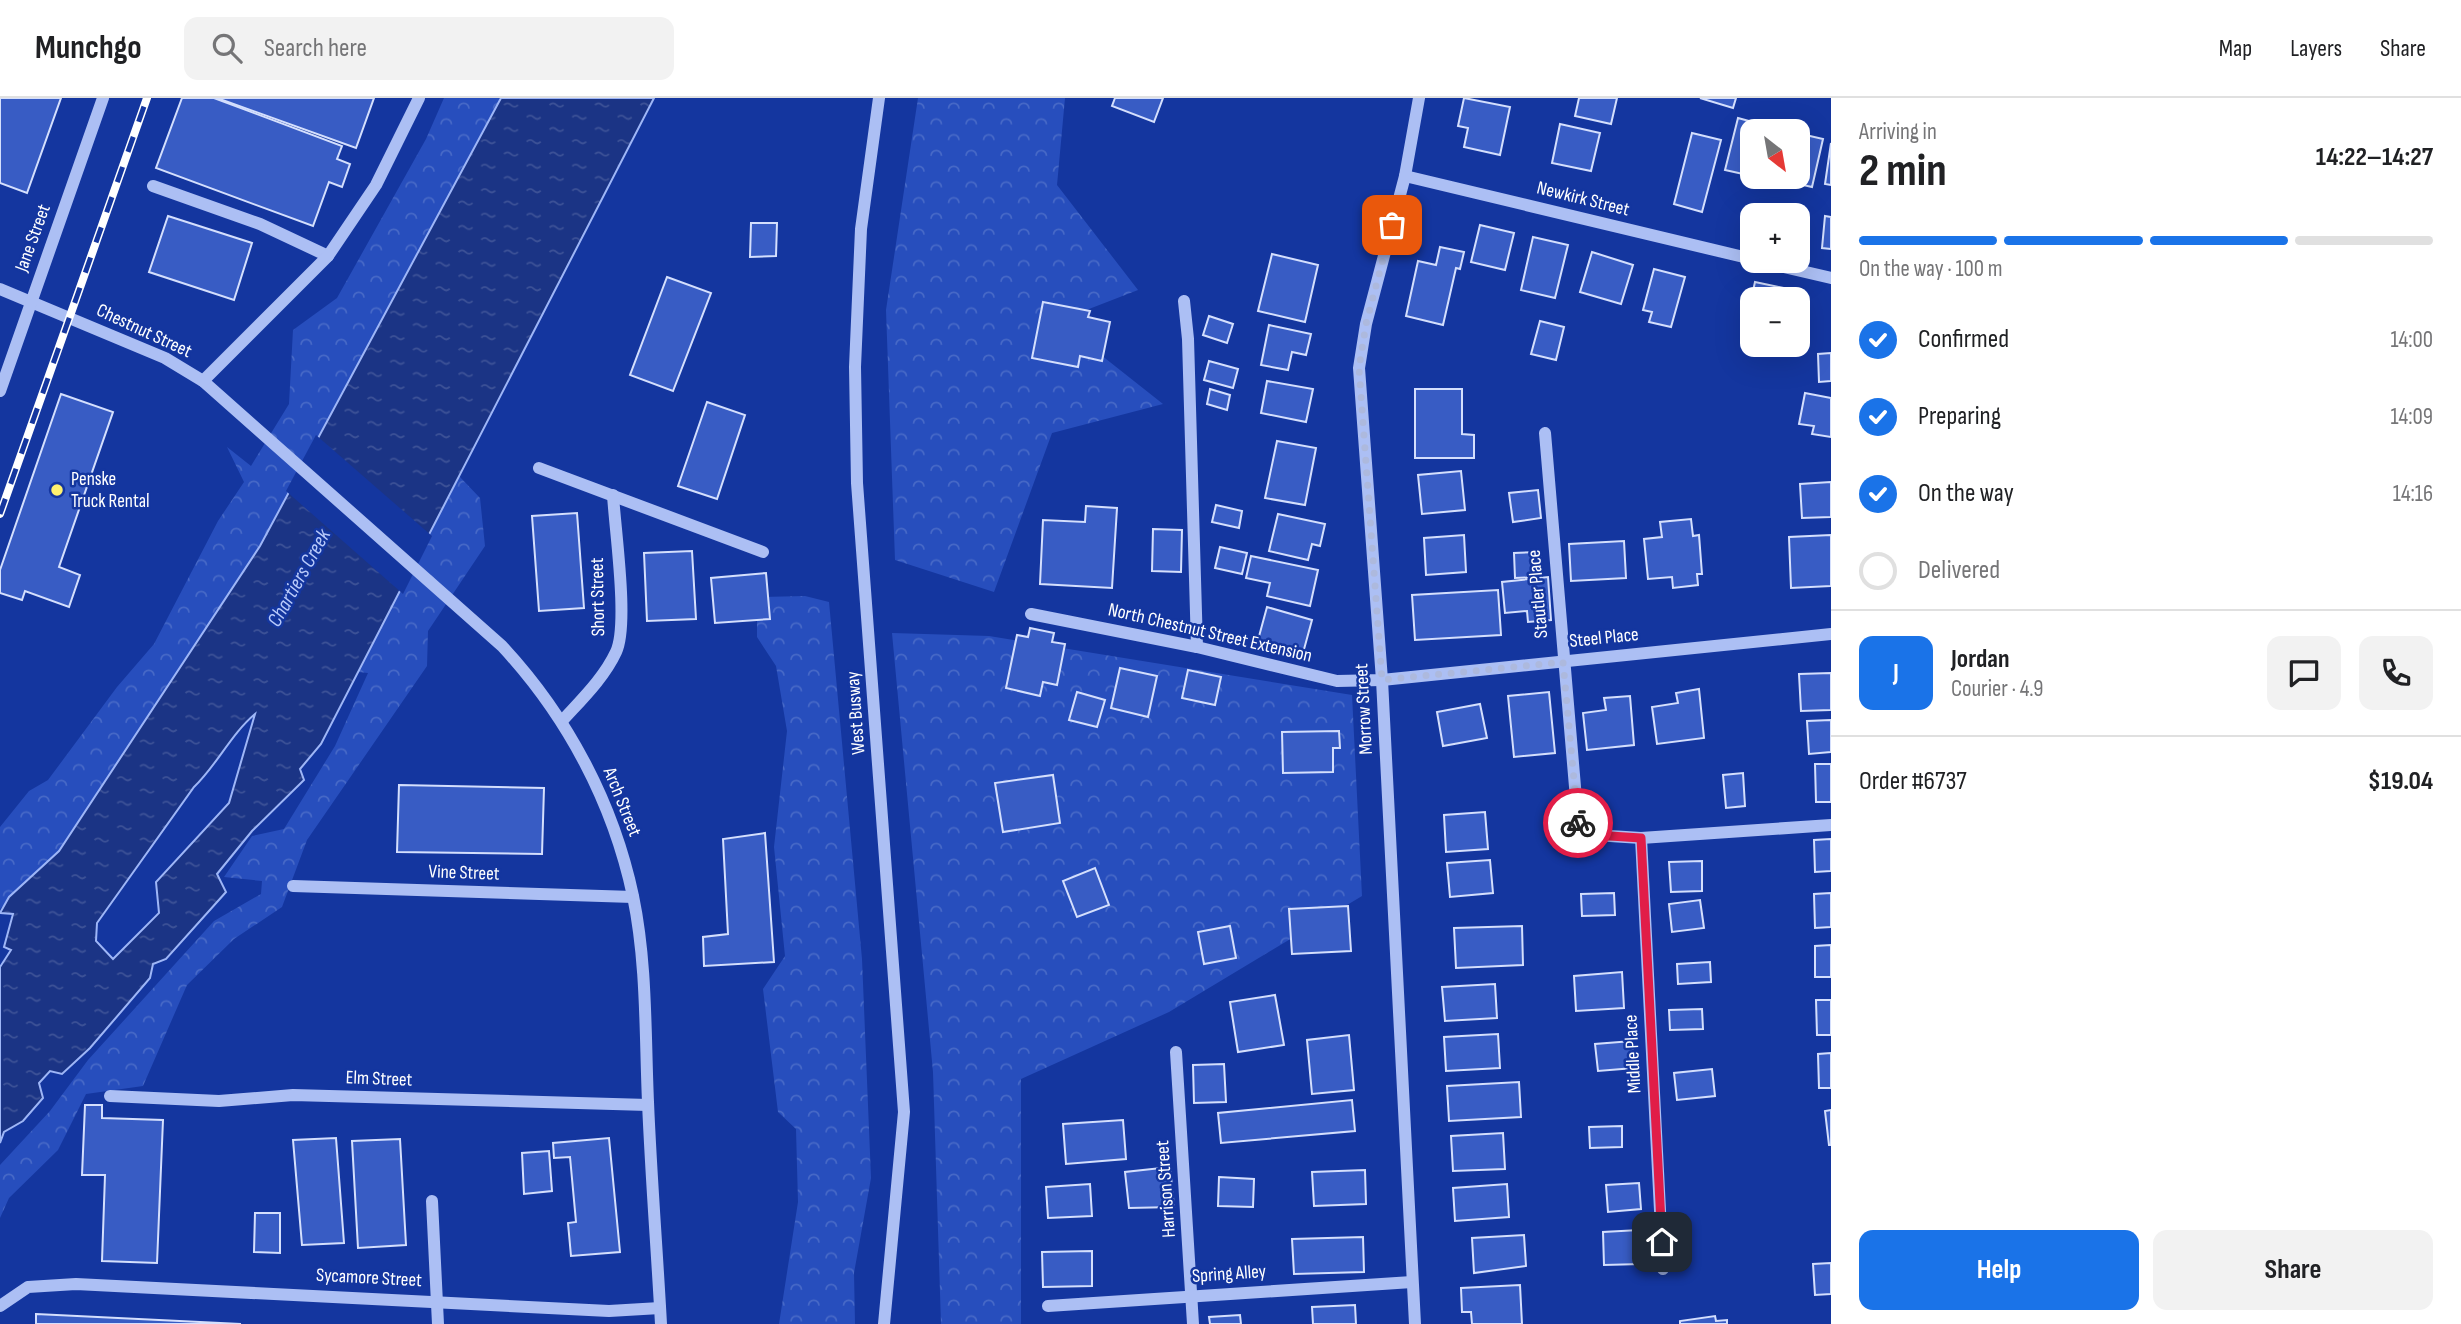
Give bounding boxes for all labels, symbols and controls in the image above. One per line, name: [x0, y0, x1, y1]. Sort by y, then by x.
search box: [184, 17, 674, 80]
text: Munchgo: [35, 28, 142, 68]
icon: search: [208, 29, 246, 67]
text: Search here: [264, 33, 367, 64]
text: Map: [2219, 34, 2252, 63]
text: Layers: [2290, 34, 2342, 63]
text: Share: [2380, 34, 2426, 63]
text: Arriving in: [1859, 118, 1937, 146]
north arrow: [1740, 119, 1810, 189]
map controls: [1740, 119, 1810, 357]
text: 14:22–14:27: [2316, 142, 2433, 173]
text: 2 min: [1859, 144, 1947, 199]
street label: Newkirk Street: [1534, 176, 1632, 222]
pin: [1362, 195, 1422, 255]
street label: Jane Street: [10, 201, 56, 276]
button: +: [1740, 203, 1810, 273]
icon: bag: [1373, 206, 1411, 244]
text: On the way · 100 m: [1859, 255, 2003, 283]
button: −: [1740, 287, 1810, 357]
street label: Chestnut Street: [93, 299, 196, 363]
icon: check: [1859, 321, 1897, 359]
text: Confirmed: [1918, 324, 2009, 355]
text: 14:00: [2390, 326, 2433, 354]
icon: check: [1859, 398, 1897, 436]
text: Preparing: [1918, 401, 2001, 432]
text: 14:09: [2391, 403, 2433, 431]
place label: Penske Truck Rental: [71, 468, 150, 513]
icon: check: [1859, 475, 1897, 513]
text: On the way: [1918, 478, 2014, 509]
text: 14:16: [2393, 480, 2433, 508]
marker: Penske Truck Rental: [49, 482, 65, 498]
water label: Chartiers Creek: [262, 524, 337, 631]
street label: Stautler Place: [1523, 549, 1553, 639]
text: Delivered: [1918, 555, 2000, 586]
street label: Short Street: [586, 557, 610, 637]
street label: North Chestnut Street Extension: [1106, 598, 1314, 668]
street label: Steel Place: [1568, 623, 1640, 653]
button: chat: [2267, 636, 2341, 710]
button: phone: [2359, 636, 2433, 710]
text: Jordan: [1951, 644, 2009, 675]
text: J: [1893, 658, 1899, 689]
street label: Morrow Street: [1350, 663, 1378, 755]
street label: West Busway: [842, 670, 870, 755]
text: Courier · 4.9: [1951, 675, 2043, 703]
street label: Arch Street: [597, 763, 646, 840]
text: Order #6737: [1859, 766, 1967, 797]
text: $19.04: [2368, 766, 2433, 797]
courier: [1543, 788, 1613, 858]
icon: bike: [1559, 804, 1597, 842]
street label: Vine Street: [428, 860, 500, 886]
street label: Middle Place: [1619, 1014, 1647, 1094]
street label: Elm Street: [345, 1066, 413, 1092]
street label: Harrison Street: [1151, 1139, 1181, 1238]
pin: [1632, 1212, 1692, 1272]
icon: home: [1643, 1223, 1681, 1261]
button: Help: [1859, 1230, 2139, 1310]
button: Share: [2153, 1230, 2433, 1310]
street label: Spring Alley: [1191, 1260, 1267, 1288]
street label: Sycamore Street: [316, 1264, 423, 1292]

